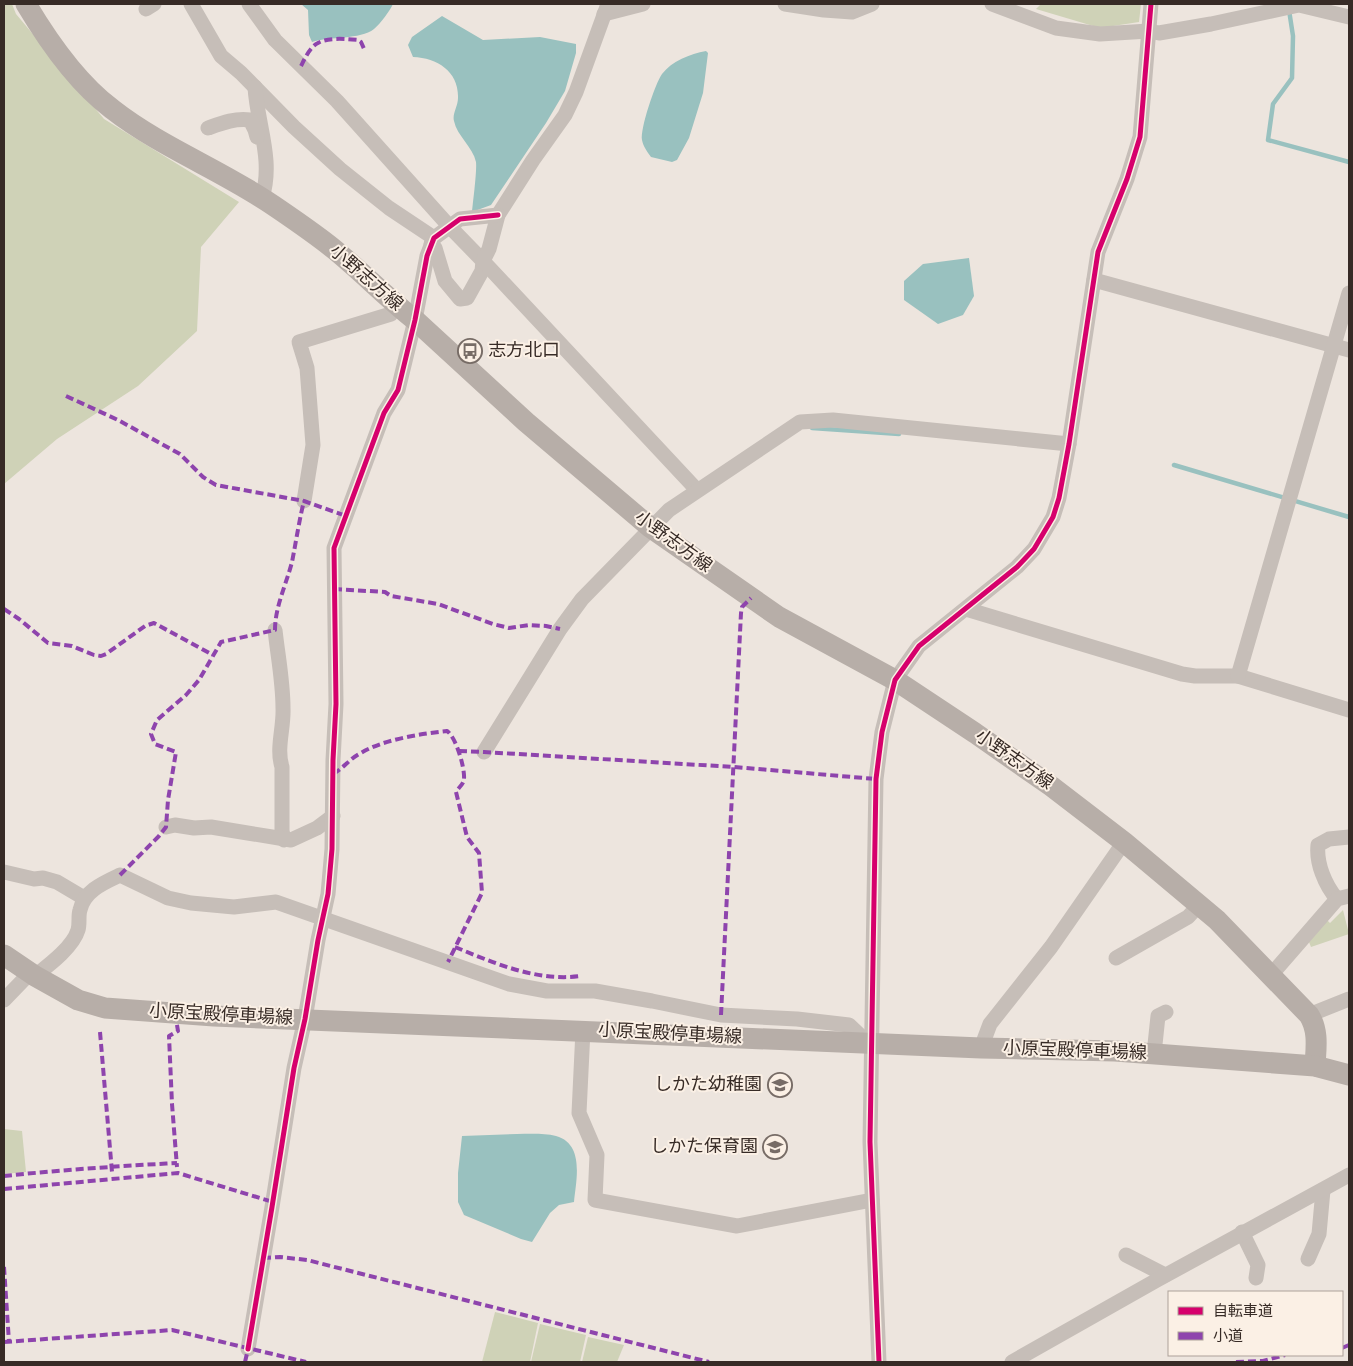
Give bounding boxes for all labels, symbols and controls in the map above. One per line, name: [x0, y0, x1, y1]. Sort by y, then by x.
street label: 小野志方線: [326, 240, 407, 314]
bus stop icon: 志方北口: [457, 338, 483, 364]
place label: 志方北口: [488, 340, 560, 360]
street label: 小野志方線: [631, 507, 716, 576]
street label: 小野志方線: [972, 725, 1057, 793]
street label: 小原宝殿停車場線: [149, 1000, 293, 1028]
street label: 小原宝殿停車場線: [598, 1019, 742, 1047]
street label: 小原宝殿停車場線: [1003, 1037, 1147, 1063]
school or university icon: しかた幼稚園: [767, 1072, 793, 1098]
place label: しかた幼稚園: [654, 1074, 762, 1094]
school or university icon: しかた保育園: [762, 1134, 788, 1160]
place label: しかた保育園: [650, 1137, 758, 1156]
legend: [1168, 1291, 1343, 1356]
text: 自転車道: [1213, 1303, 1273, 1319]
text: 小道: [1213, 1328, 1243, 1344]

